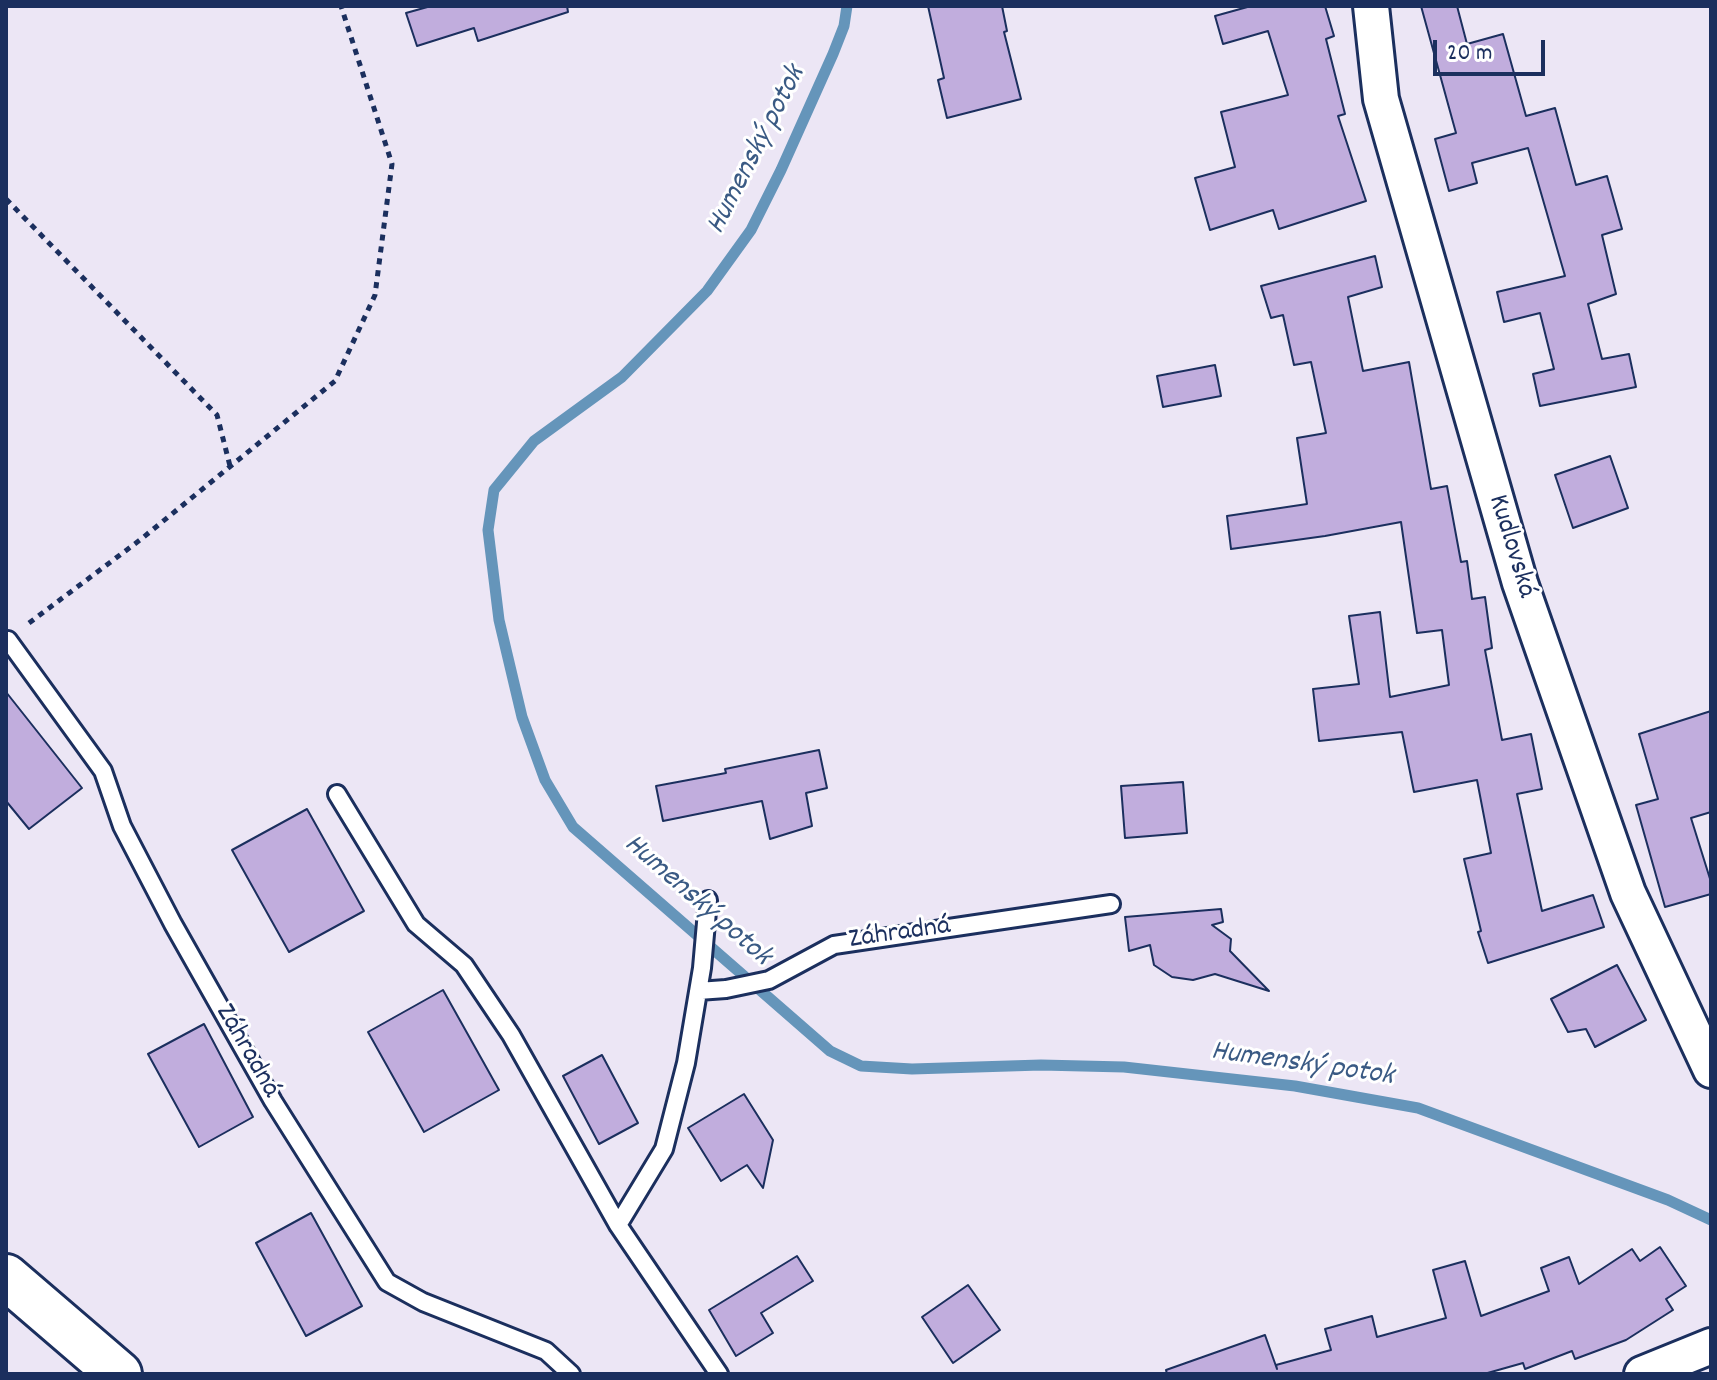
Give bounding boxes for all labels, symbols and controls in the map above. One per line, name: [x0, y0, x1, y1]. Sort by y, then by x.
scale bar: [1437, 24, 1549, 74]
text: 20 m: [1447, 37, 1493, 71]
water label: Humenský potok: [700, 61, 816, 241]
street label: Kudlovská: [1478, 491, 1542, 603]
water label: Humenský potok: [615, 828, 777, 976]
street label: Záhradná: [847, 911, 953, 959]
street label: Záhradná: [206, 999, 286, 1105]
water label: Humenský potok: [1208, 1035, 1396, 1097]

